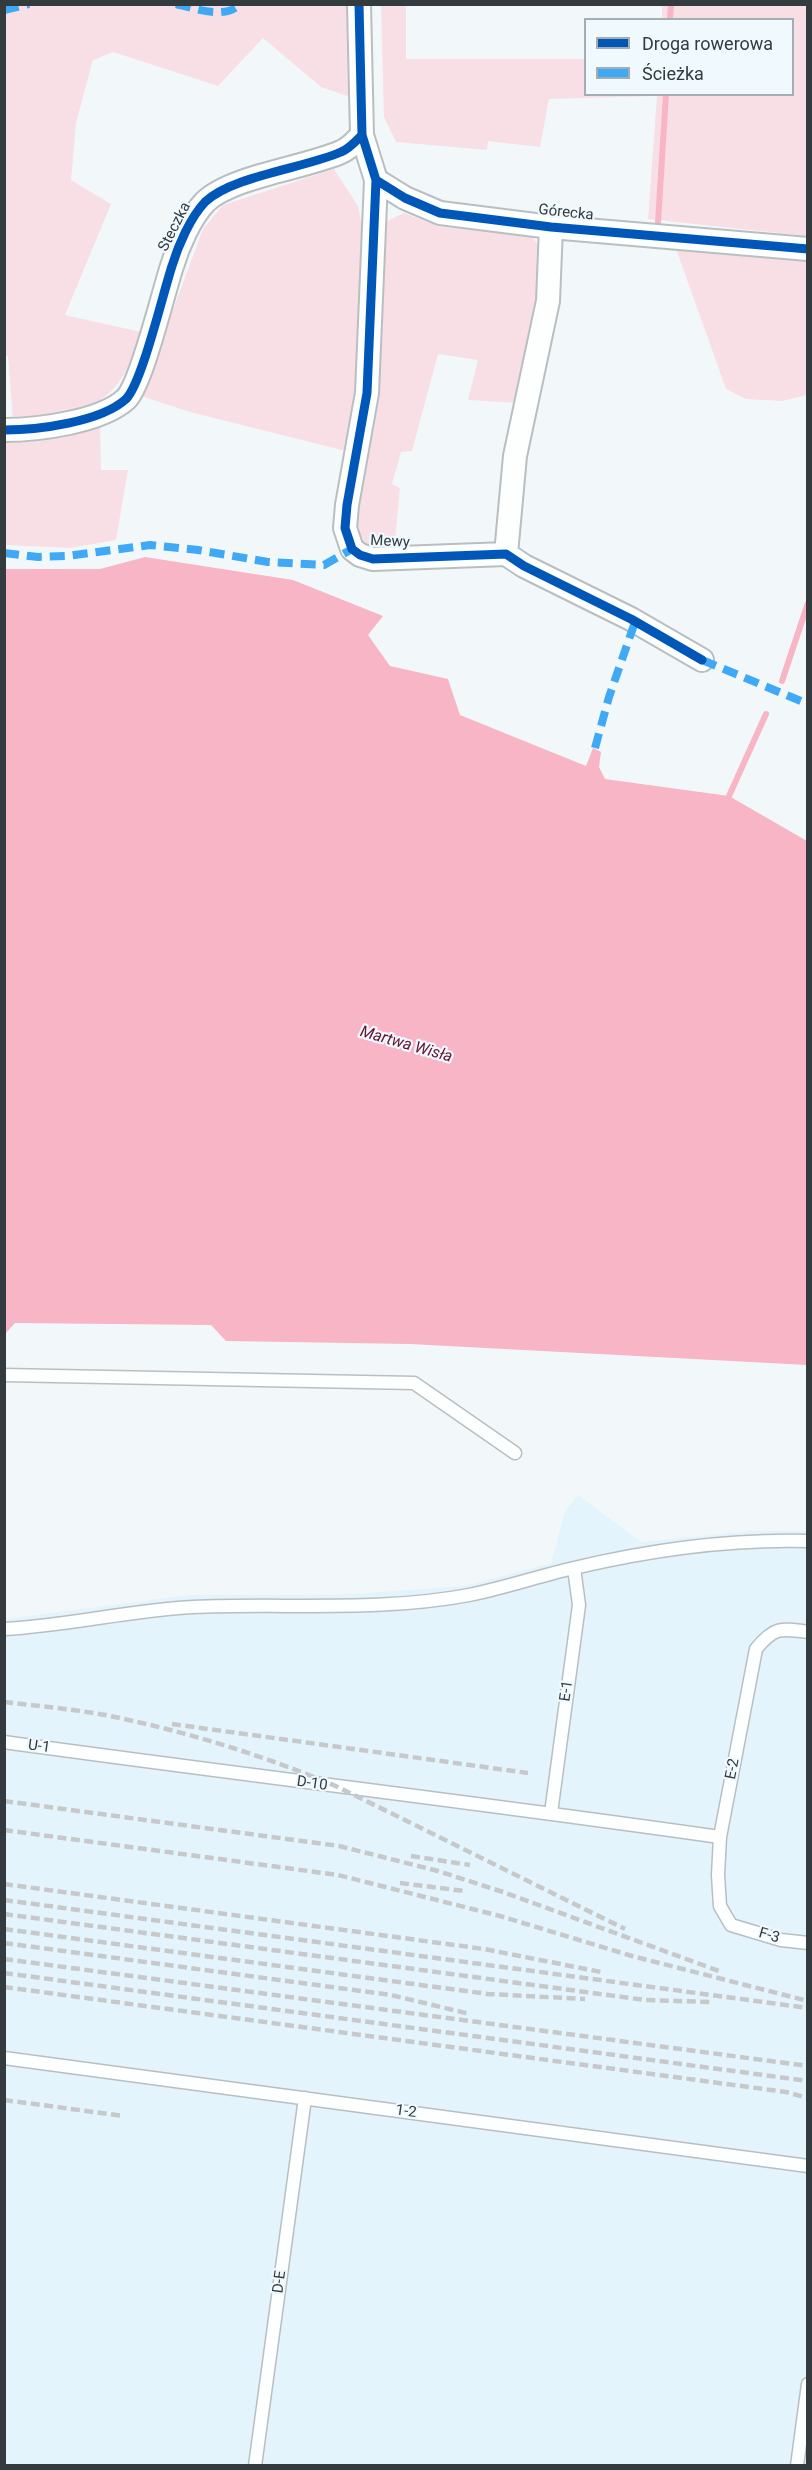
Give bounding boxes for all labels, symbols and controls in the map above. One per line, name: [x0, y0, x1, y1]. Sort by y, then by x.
legend: [584, 18, 794, 96]
text: Droga rowerowa: [642, 33, 773, 54]
text: Ścieżka: [642, 63, 704, 84]
street label: Steczka: [155, 199, 195, 255]
street label: Górecka: [538, 201, 594, 225]
street label: Mewy: [370, 532, 410, 552]
water label: Martwa Wisła: [358, 1023, 454, 1067]
street label: E-1: [557, 1679, 577, 1703]
street label: U-1: [27, 1737, 51, 1757]
street label: E-2: [722, 1757, 744, 1781]
street label: D-10: [295, 1773, 329, 1795]
street label: F-3: [756, 1924, 782, 1948]
street label: 1-2: [394, 2102, 418, 2122]
street label: D-E: [270, 2270, 290, 2294]

